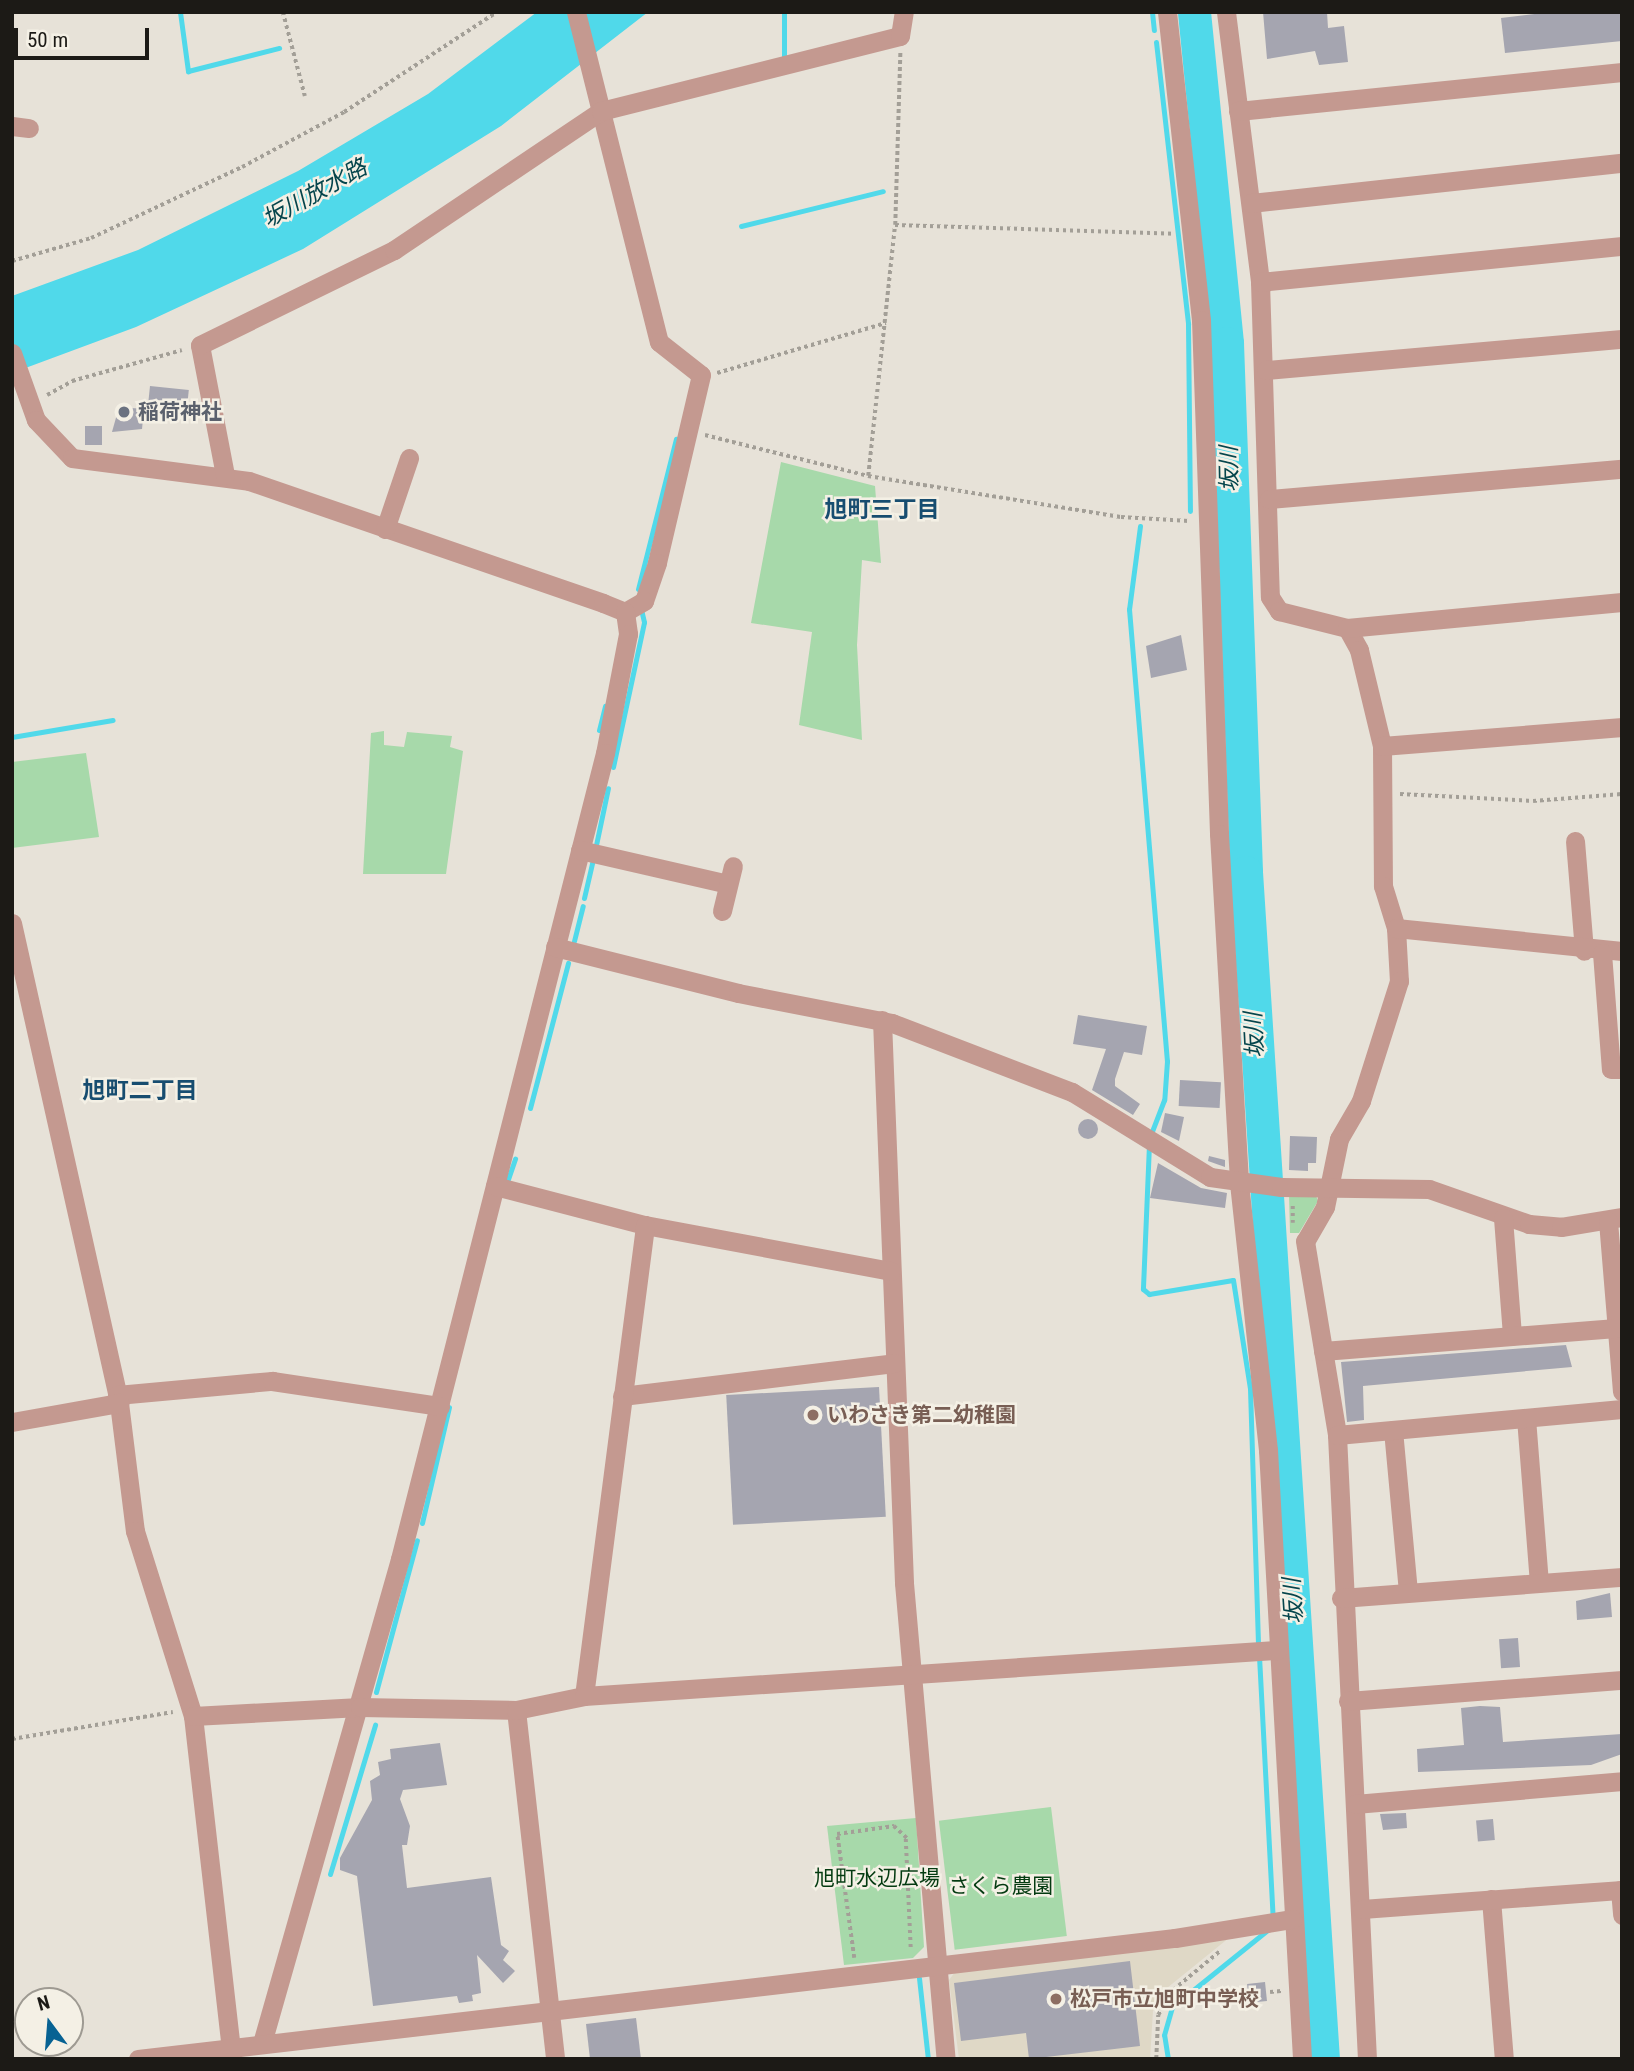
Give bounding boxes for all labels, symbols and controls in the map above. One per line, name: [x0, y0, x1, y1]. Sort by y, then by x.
scale bar: [18, 14, 152, 58]
text: 50 m: [27, 28, 68, 52]
water label: 坂川放水路: [258, 154, 372, 234]
place label: 稲荷神社: [138, 399, 222, 425]
marker: 稲荷神社: [116, 404, 132, 420]
water label: 坂川: [1216, 446, 1244, 492]
district label: 旭町三丁目: [825, 496, 939, 524]
water label: 坂川: [1240, 1011, 1270, 1059]
district label: 旭町二丁目: [83, 1077, 197, 1105]
place label: いわさき第二幼稚園: [827, 1402, 1016, 1428]
marker: いわさき第二幼稚園: [805, 1407, 821, 1423]
water label: 坂川: [1279, 1577, 1309, 1625]
park label: 旭町水辺広場: [814, 1865, 940, 1891]
park label: さくら農園: [949, 1873, 1053, 1899]
place label: 松戸市立旭町中学校: [1070, 1986, 1259, 2012]
north arrow: [14, 1987, 84, 2057]
text: N: [35, 1991, 52, 2016]
marker: 松戸市立旭町中学校: [1048, 1991, 1064, 2007]

